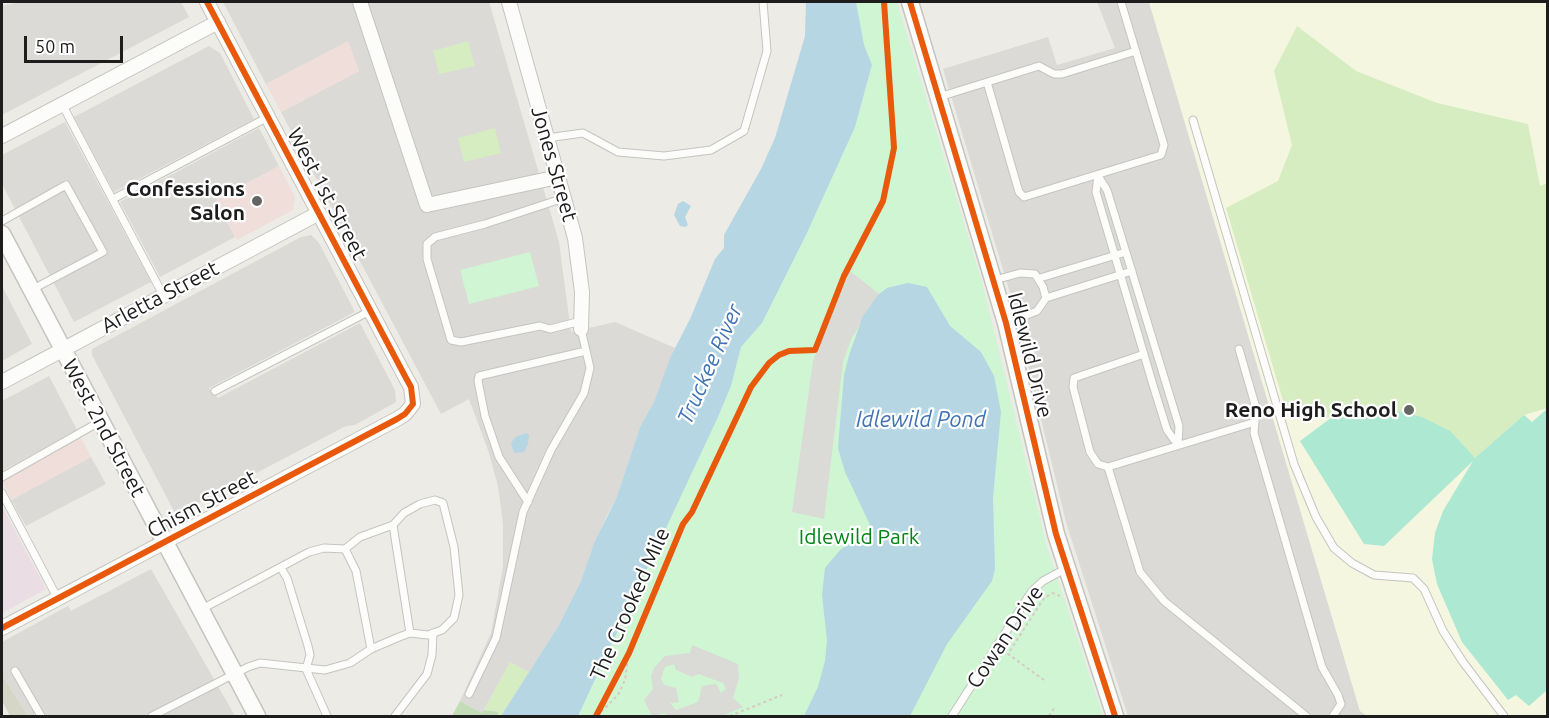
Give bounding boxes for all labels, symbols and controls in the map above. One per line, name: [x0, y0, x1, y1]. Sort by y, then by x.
scale bar: [27, 24, 126, 62]
text: 50 m: [35, 36, 75, 56]
street label: Jones Street: [526, 103, 582, 225]
street label: West 1st Street: [282, 124, 372, 264]
place label: Confessions Salon: [126, 176, 245, 226]
marker: Confessions Salon: [250, 194, 264, 208]
street label: Arletta Street: [97, 255, 223, 339]
street label: Idlewild Drive: [1002, 290, 1058, 420]
water label: Truckee River: [672, 300, 748, 428]
street label: West 2nd Street: [57, 355, 151, 501]
place label: Reno High School: [1225, 397, 1397, 423]
marker: Reno High School: [1402, 403, 1416, 417]
water label: Idlewild Pond: [856, 407, 986, 433]
street label: Chism Street: [143, 465, 261, 543]
street label: The Crooked Mile: [585, 524, 675, 684]
park label: Idlewild Park: [799, 524, 919, 550]
street label: Cowan Drive: [961, 581, 1049, 693]

